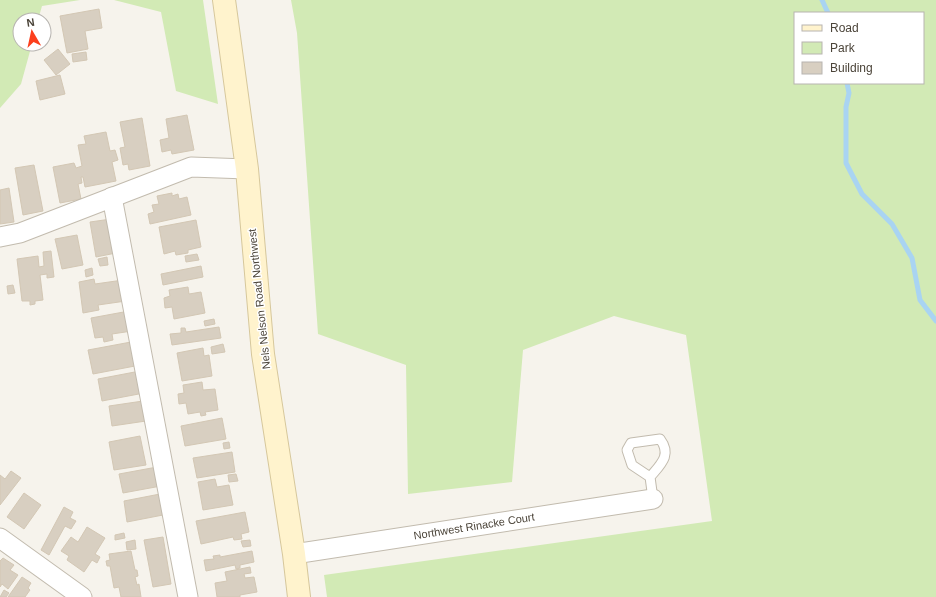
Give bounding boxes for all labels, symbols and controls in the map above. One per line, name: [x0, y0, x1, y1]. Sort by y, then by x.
north arrow: [12, 12, 52, 52]
legend: [794, 12, 924, 84]
text: N: [26, 16, 35, 29]
text: Road: [830, 21, 859, 35]
text: Park: [830, 41, 856, 55]
text: Building: [830, 61, 873, 75]
street label: Nels Nelson Road Northwest: [246, 228, 272, 370]
street label: Northwest Rinacke Court: [413, 511, 535, 541]

